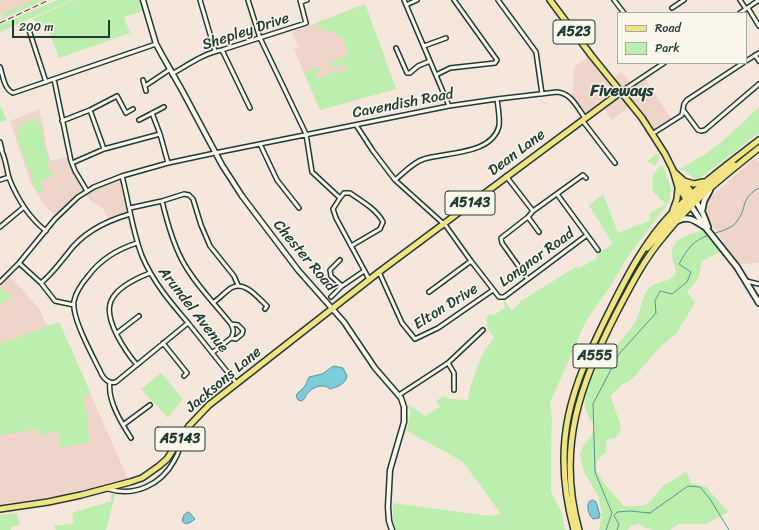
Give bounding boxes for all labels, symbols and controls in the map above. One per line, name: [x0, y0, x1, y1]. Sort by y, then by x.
street label: Shepley Drive: [200, 9, 292, 55]
scale bar: [14, 12, 112, 38]
legend: [617, 12, 747, 64]
text: 200 m: [19, 16, 53, 38]
text: Road: [655, 17, 681, 39]
road number: A523: [553, 20, 595, 44]
text: Park: [655, 37, 680, 59]
district label: Fiveways: [590, 82, 654, 102]
street label: Cavendish Road: [351, 85, 455, 123]
street label: Dean Lane: [485, 126, 549, 180]
road number: A5143: [445, 191, 495, 215]
street label: Chester Road: [269, 217, 339, 295]
street label: Longnor Road: [496, 225, 578, 291]
street label: Arundel Avenue: [154, 264, 232, 356]
street label: Elton Drive: [410, 280, 482, 334]
street label: Jacksons Lane: [183, 343, 265, 417]
road number: A555: [573, 344, 617, 368]
road number: A5143: [155, 427, 205, 451]

